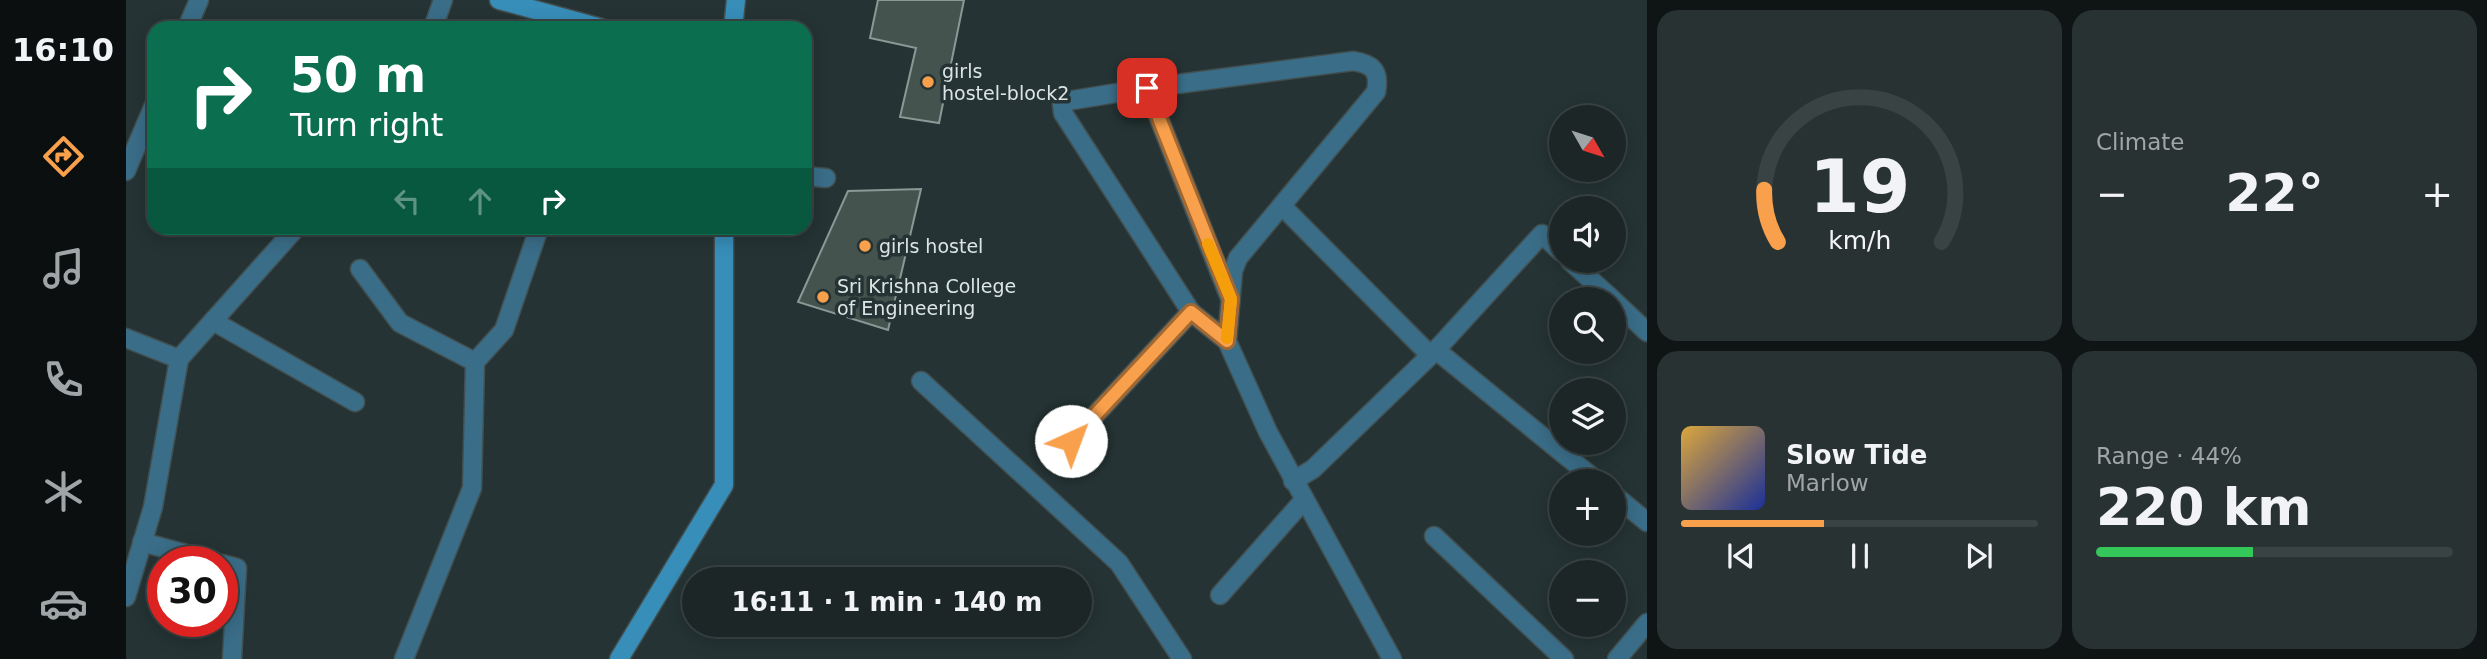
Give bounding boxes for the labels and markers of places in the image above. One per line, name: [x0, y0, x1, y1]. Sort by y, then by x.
pin: [1117, 58, 1177, 118]
place label: girls hostel-block2: [942, 60, 1069, 104]
marker: girls hostel-block2: [920, 74, 936, 90]
place label: girls hostel: [879, 235, 983, 257]
marker: girls hostel: [857, 238, 873, 254]
place label: Sri Krishna College of Engineering: [837, 275, 1016, 319]
marker: Sri Krishna College of Engineering: [815, 289, 831, 305]

